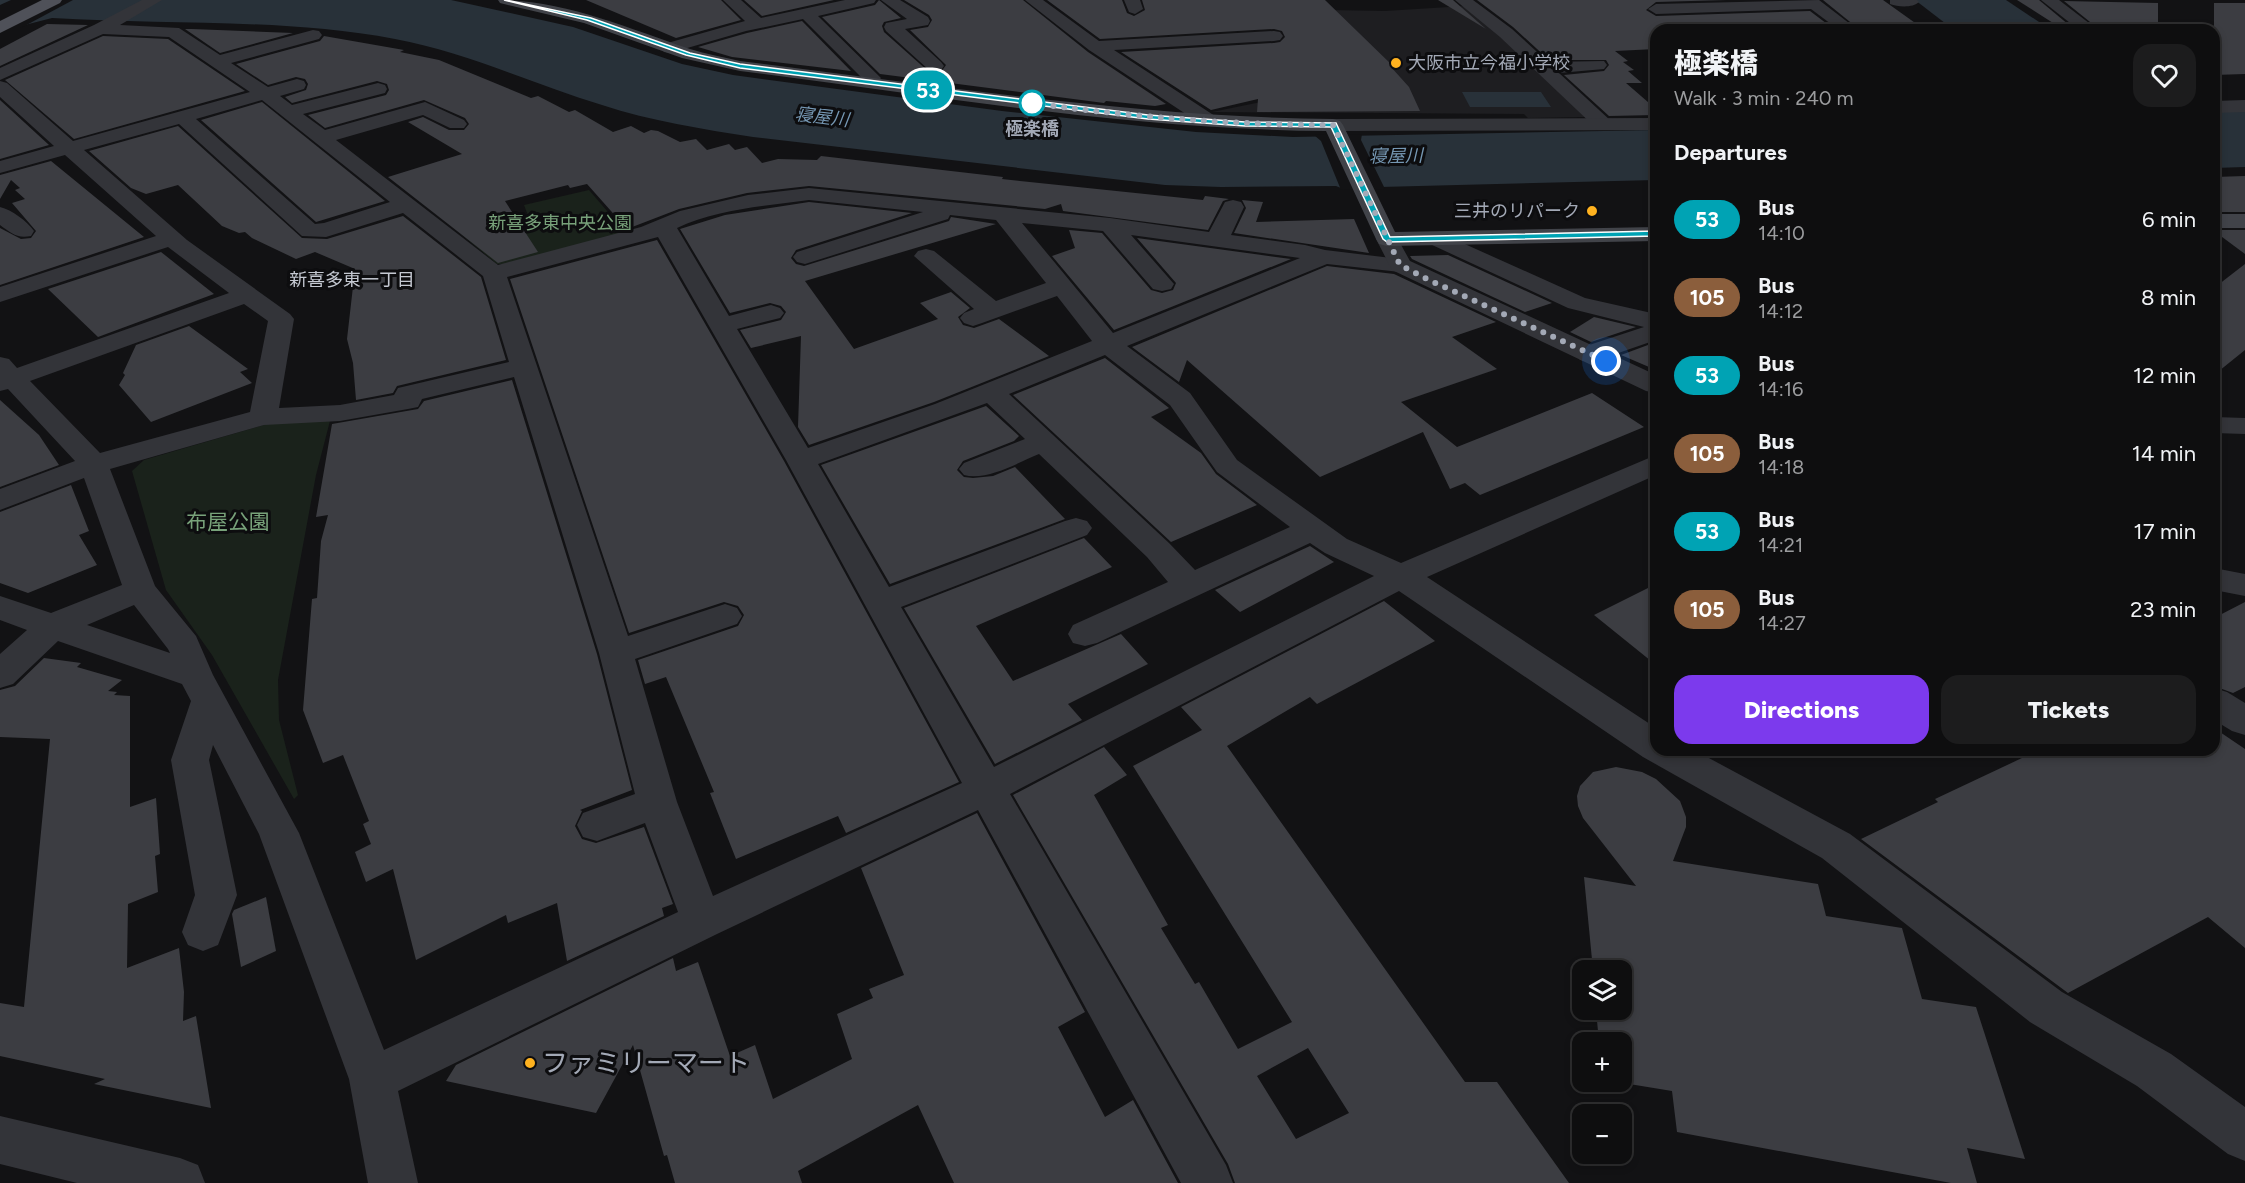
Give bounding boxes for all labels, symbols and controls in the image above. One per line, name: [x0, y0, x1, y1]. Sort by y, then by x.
button: heart: [2133, 44, 2196, 107]
text: 極楽橋: [1674, 46, 1758, 80]
place label: 大阪市立今福小学校: [1408, 52, 1570, 74]
marker: 大阪市立今福小学校: [1389, 56, 1403, 70]
line badge: 53: [901, 70, 955, 110]
text: 53: [916, 78, 940, 103]
text: Walk · 3 min · 240 m: [1674, 86, 1854, 110]
marker: 極楽橋: [1019, 90, 1045, 116]
water label: 寝屋川: [794, 103, 852, 131]
place label: 極楽橋: [1005, 118, 1059, 140]
text: Departures: [1674, 139, 1787, 166]
water label: 寝屋川: [1369, 144, 1425, 167]
text: Bus: [1758, 194, 1794, 221]
place label: 三井のリパーク: [1454, 200, 1580, 222]
marker: 三井のリパーク: [1585, 204, 1599, 218]
text: 6 min: [2142, 206, 2196, 233]
text: 53: [1695, 207, 1719, 232]
park label: 新喜多東中央公園: [488, 212, 632, 234]
text: 14:10: [1758, 221, 1805, 245]
district label: 新喜多東一丁目: [289, 269, 415, 291]
text: Bus: [1758, 272, 1794, 299]
text: 8 min: [2141, 284, 2196, 311]
text: 105: [1690, 285, 1724, 310]
text: 14:12: [1758, 299, 1803, 323]
your location: [1591, 346, 1621, 376]
text: Bus: [1758, 350, 1794, 377]
text: 12 min: [2133, 362, 2196, 389]
text: 53: [1695, 363, 1719, 388]
text: 14:16: [1758, 377, 1803, 401]
text: Bus: [1758, 428, 1794, 455]
text: 14 min: [2132, 440, 2196, 467]
text: 105: [1690, 441, 1724, 466]
text: 14:18: [1758, 455, 1804, 479]
text: Bus: [1758, 506, 1794, 533]
park label: 布屋公園: [186, 509, 270, 534]
text: 17 min: [2134, 518, 2196, 545]
text: 53: [1695, 519, 1719, 544]
text: 14:21: [1758, 533, 1803, 557]
text: Bus: [1758, 584, 1794, 611]
text: 23 min: [2130, 596, 2196, 623]
text: 105: [1690, 597, 1724, 622]
text: 14:27: [1758, 611, 1806, 635]
button: Directions: [1674, 675, 1929, 744]
button: Tickets: [1941, 675, 2196, 744]
map controls: [1572, 960, 1632, 1164]
button: layers: [1572, 960, 1632, 1020]
button: +: [1572, 1032, 1632, 1092]
place label: ファミリーマート: [542, 1047, 750, 1079]
marker: ファミリーマート: [523, 1056, 537, 1070]
button: −: [1572, 1104, 1632, 1164]

